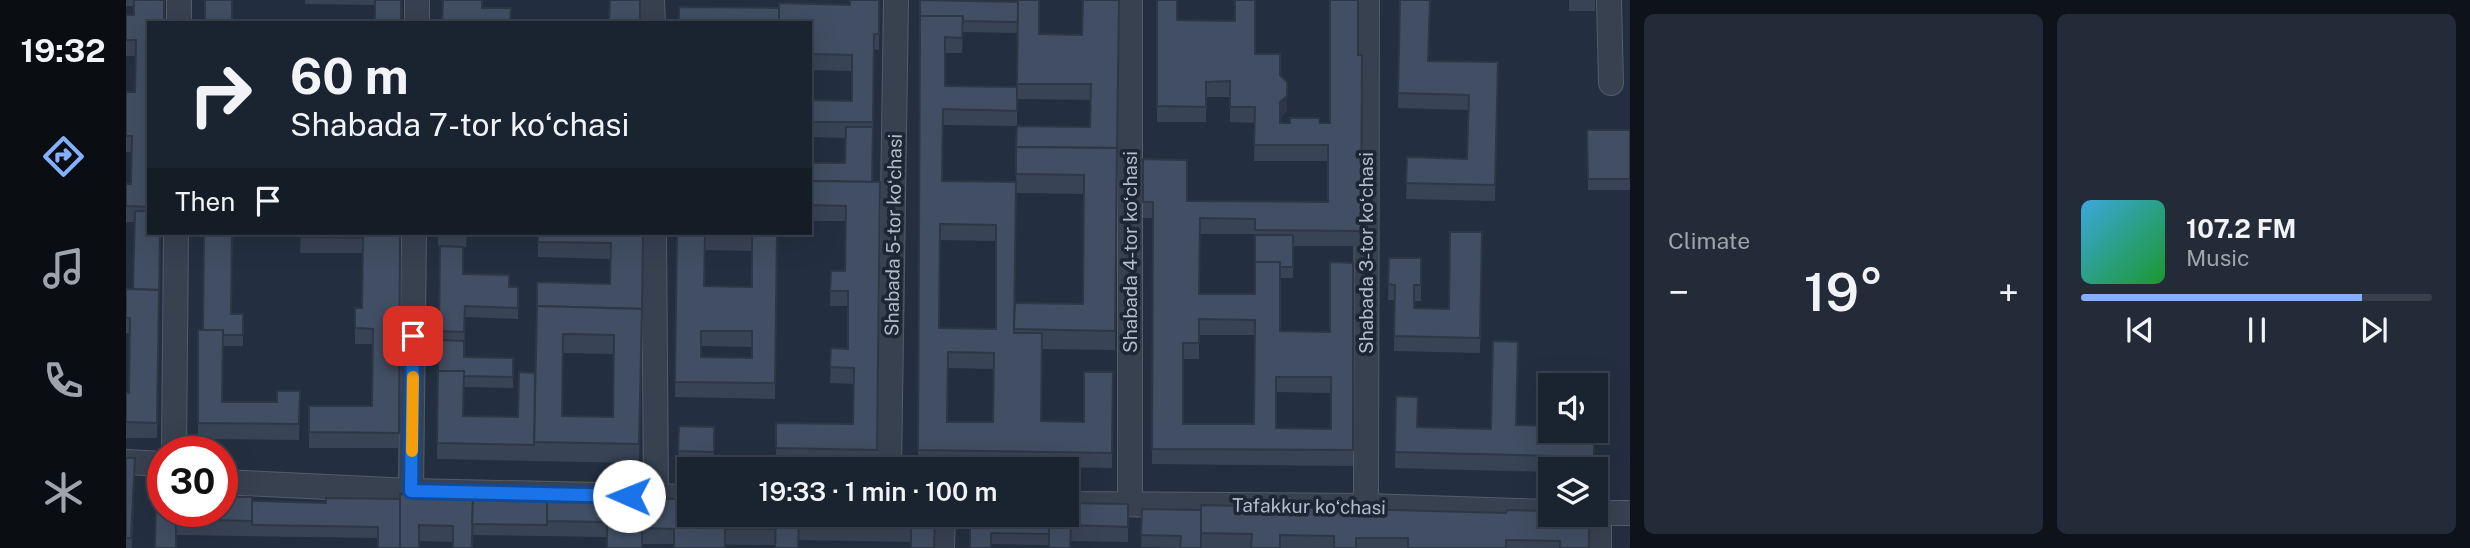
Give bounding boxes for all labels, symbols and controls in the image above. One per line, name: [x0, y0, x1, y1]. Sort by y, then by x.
text: 19:32: [20, 32, 106, 69]
text: 60 m: [290, 47, 409, 105]
icon: right: [175, 49, 266, 140]
text: Shabada 7-tor koʻchasi: [290, 106, 629, 143]
icon: directions: [39, 132, 88, 181]
street label: Shabada 5-tor koʻchasi: [880, 134, 906, 336]
street label: Shabada 4-tor koʻchasi: [1119, 151, 1141, 353]
street label: Shabada 3-tor koʻchasi: [1355, 152, 1377, 354]
icon: arrive: [249, 182, 287, 220]
text: Then: [175, 186, 235, 217]
text: 107.2 FM: [2186, 213, 2296, 244]
text: Climate: [1668, 227, 1750, 254]
icon: music: [39, 244, 88, 293]
text: Music: [2186, 244, 2250, 271]
text: 19°: [1804, 262, 1883, 323]
text: −: [1668, 270, 1689, 315]
text: +: [1998, 270, 2019, 315]
pin: [383, 306, 443, 366]
icon: previous: [2121, 311, 2159, 349]
icon: pause: [2238, 311, 2276, 349]
icon: next: [2355, 311, 2393, 349]
icon: arrive: [394, 317, 432, 355]
icon: phone: [39, 356, 88, 405]
map controls: [1538, 373, 1608, 527]
button: sound: [1538, 373, 1608, 443]
speed limit sign: 30: [147, 436, 238, 527]
button: layers: [1538, 457, 1608, 527]
position arrow: [592, 459, 666, 533]
icon: climate: [39, 468, 88, 517]
text: 19:33 · 1 min · 100 m: [759, 476, 997, 507]
street label: Tafakkur koʻchasi: [1232, 494, 1386, 518]

